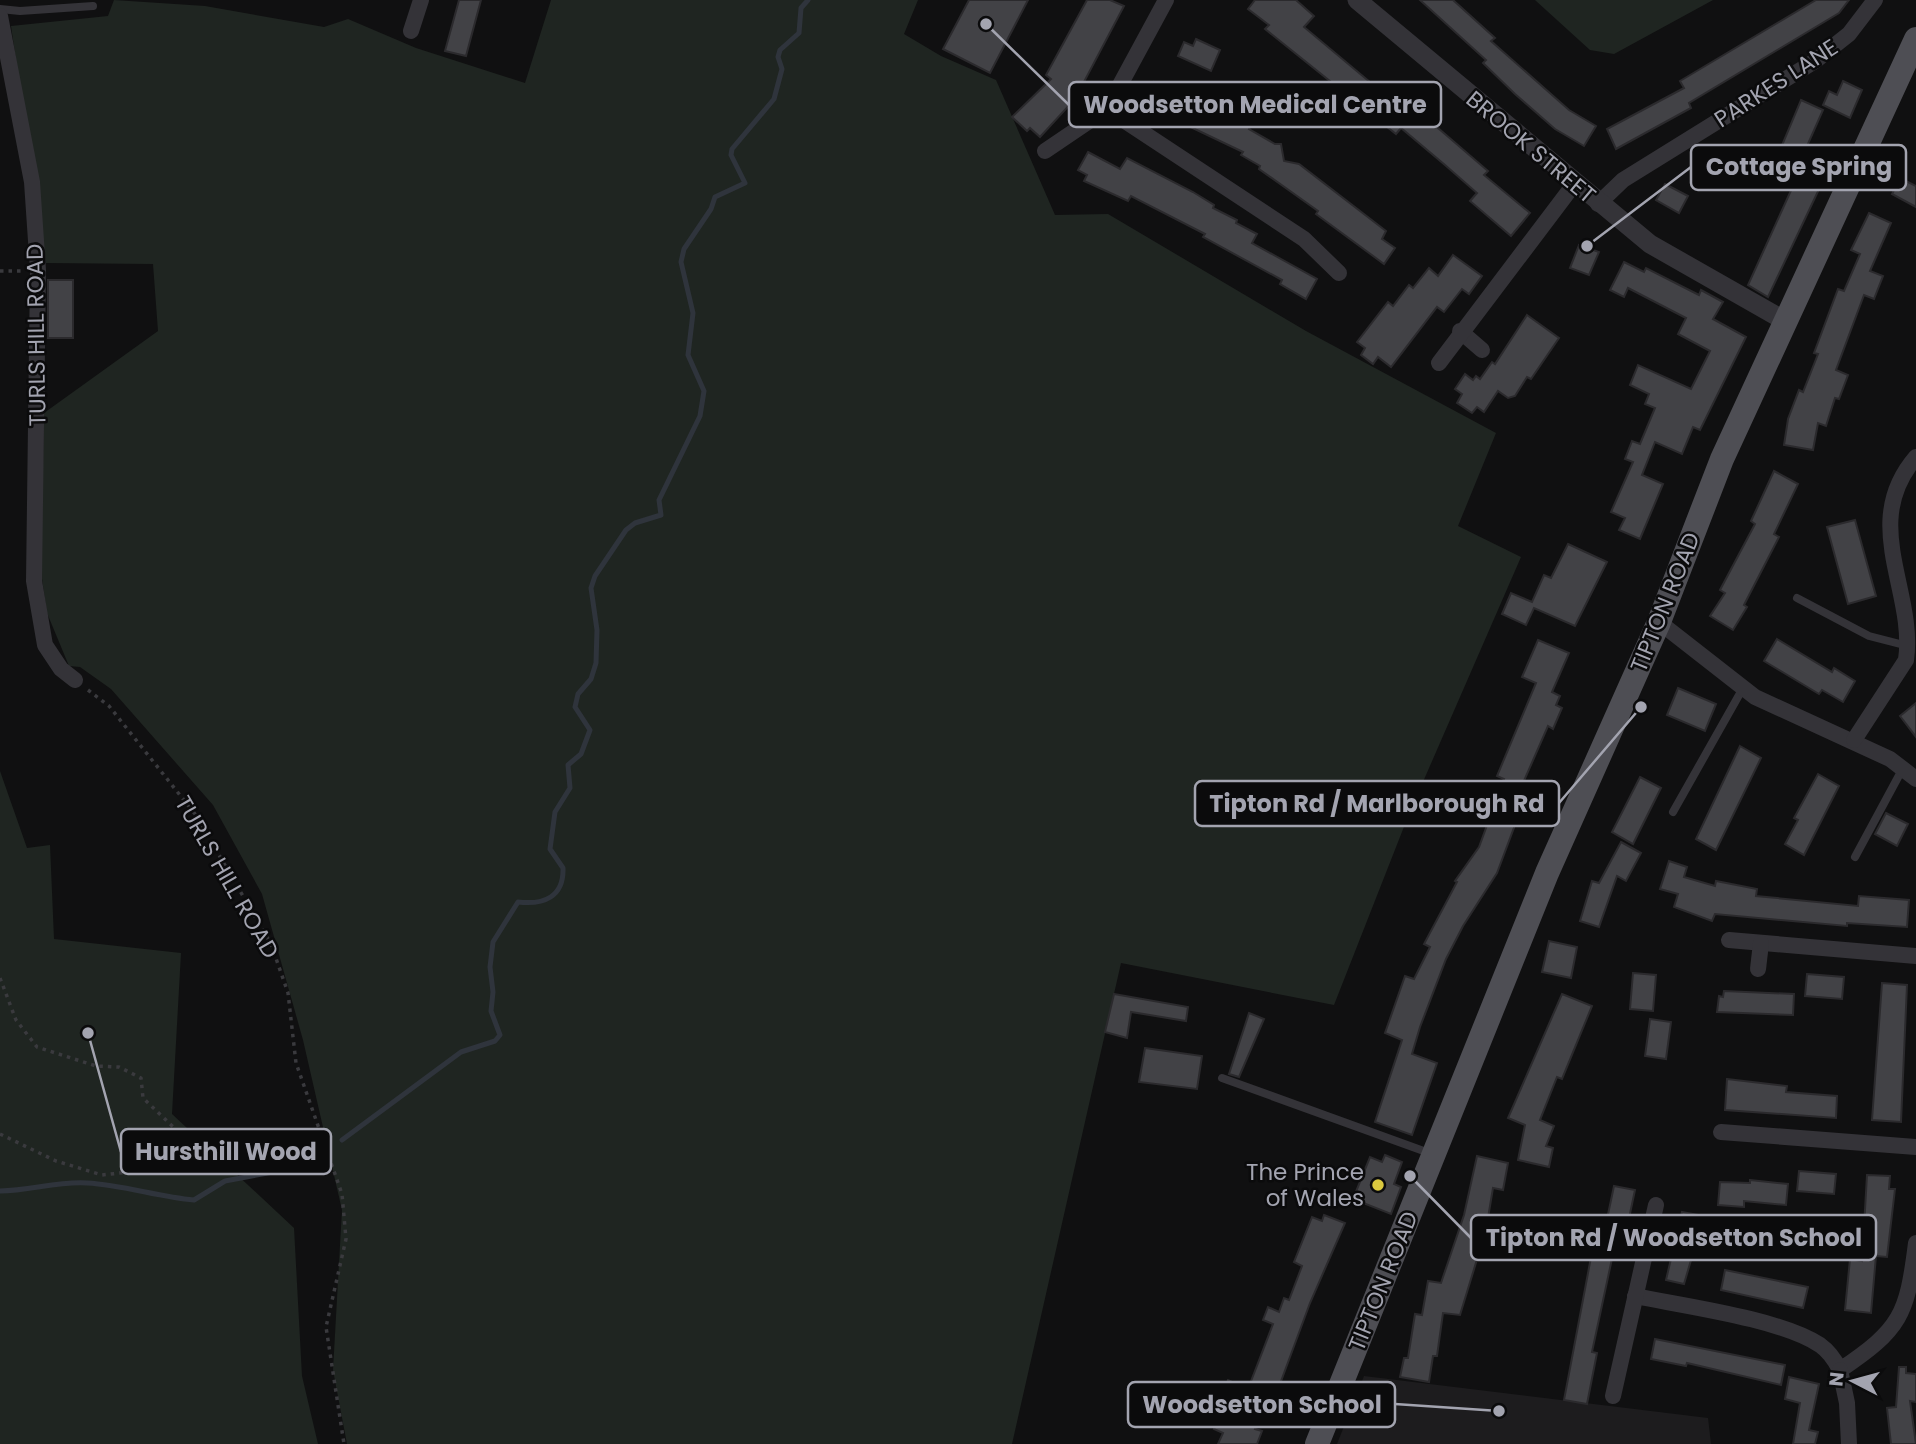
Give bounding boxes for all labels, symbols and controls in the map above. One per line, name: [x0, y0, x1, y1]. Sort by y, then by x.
street label: PARKES LANE: [1708, 31, 1844, 135]
callout: Woodsetton Medical Centre: [1069, 82, 1441, 127]
street label: BROOK STREET: [1459, 83, 1603, 211]
text: Woodsetton Medical Centre: [1083, 88, 1427, 121]
callout: Cottage Spring: [1691, 145, 1906, 190]
text: Cottage Spring: [1706, 150, 1892, 183]
street label: TURLS HILL ROAD: [18, 243, 54, 427]
street label: TIPTON ROAD: [1622, 527, 1708, 677]
callout: Tipton Rd / Marlborough Rd: [1195, 781, 1559, 826]
text: Tipton Rd / Marlborough Rd: [1209, 787, 1545, 820]
street label: TURLS HILL ROAD: [167, 790, 287, 964]
callout: Hursthill Wood: [121, 1129, 331, 1174]
text: Hursthill Wood: [135, 1135, 317, 1168]
place label: The Prince of Wales: [1246, 1156, 1364, 1214]
marker: The Prince of Wales: [1370, 1177, 1386, 1193]
street label: TIPTON ROAD: [1340, 1206, 1426, 1356]
callout: Tipton Rd / Woodsetton School: [1471, 1215, 1876, 1260]
text: Tipton Rd / Woodsetton School: [1486, 1221, 1862, 1254]
north arrow: [1818, 1346, 1888, 1416]
text: N: [1822, 1371, 1851, 1388]
callout: Woodsetton School: [1128, 1382, 1395, 1427]
text: Woodsetton School: [1142, 1388, 1382, 1421]

